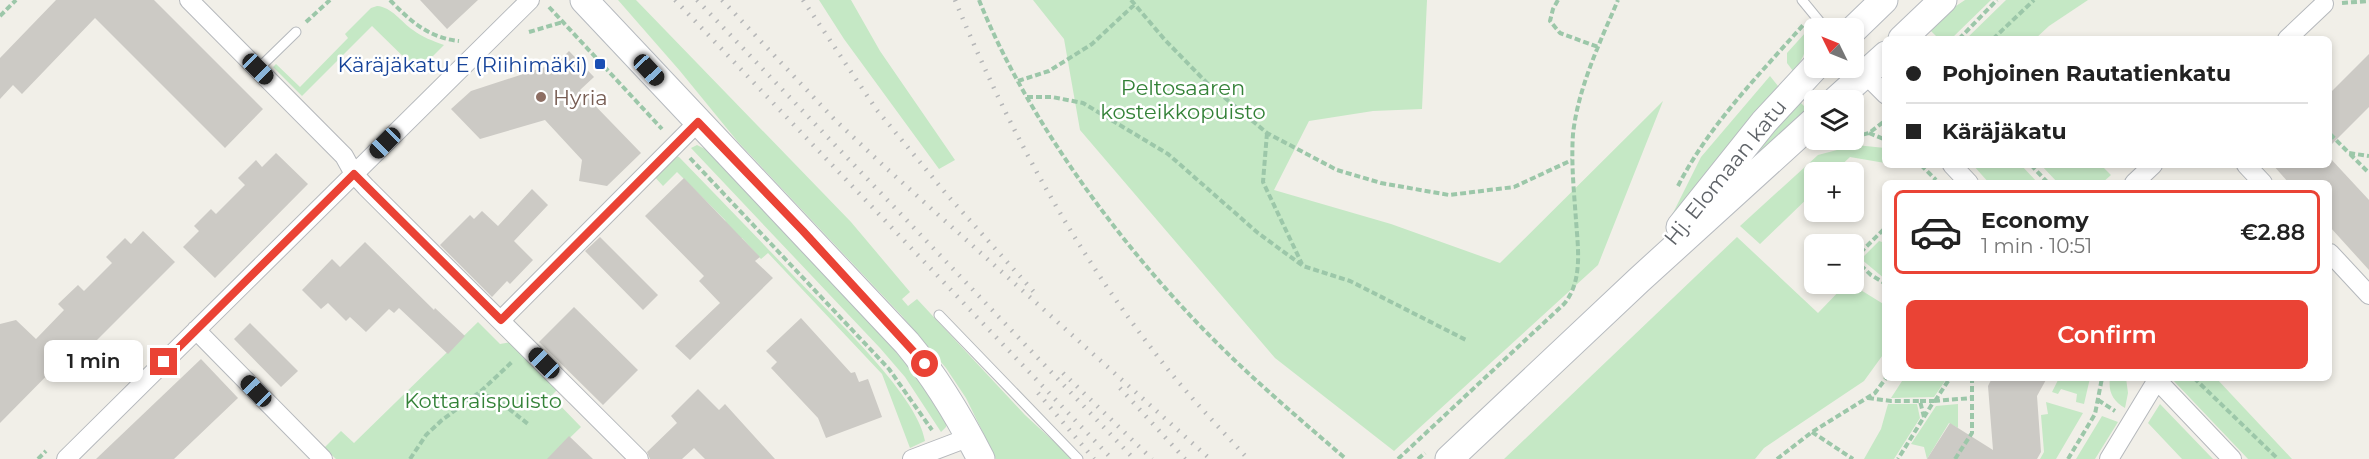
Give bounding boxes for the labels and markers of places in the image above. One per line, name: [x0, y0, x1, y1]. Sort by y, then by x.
place label: Käräjäkatu E (Riihimäki): [337, 52, 588, 77]
marker: Käräjäkatu E (Riihimäki): [593, 57, 607, 71]
place label: Hyria: [553, 85, 608, 110]
marker: Hyria: [534, 90, 548, 104]

